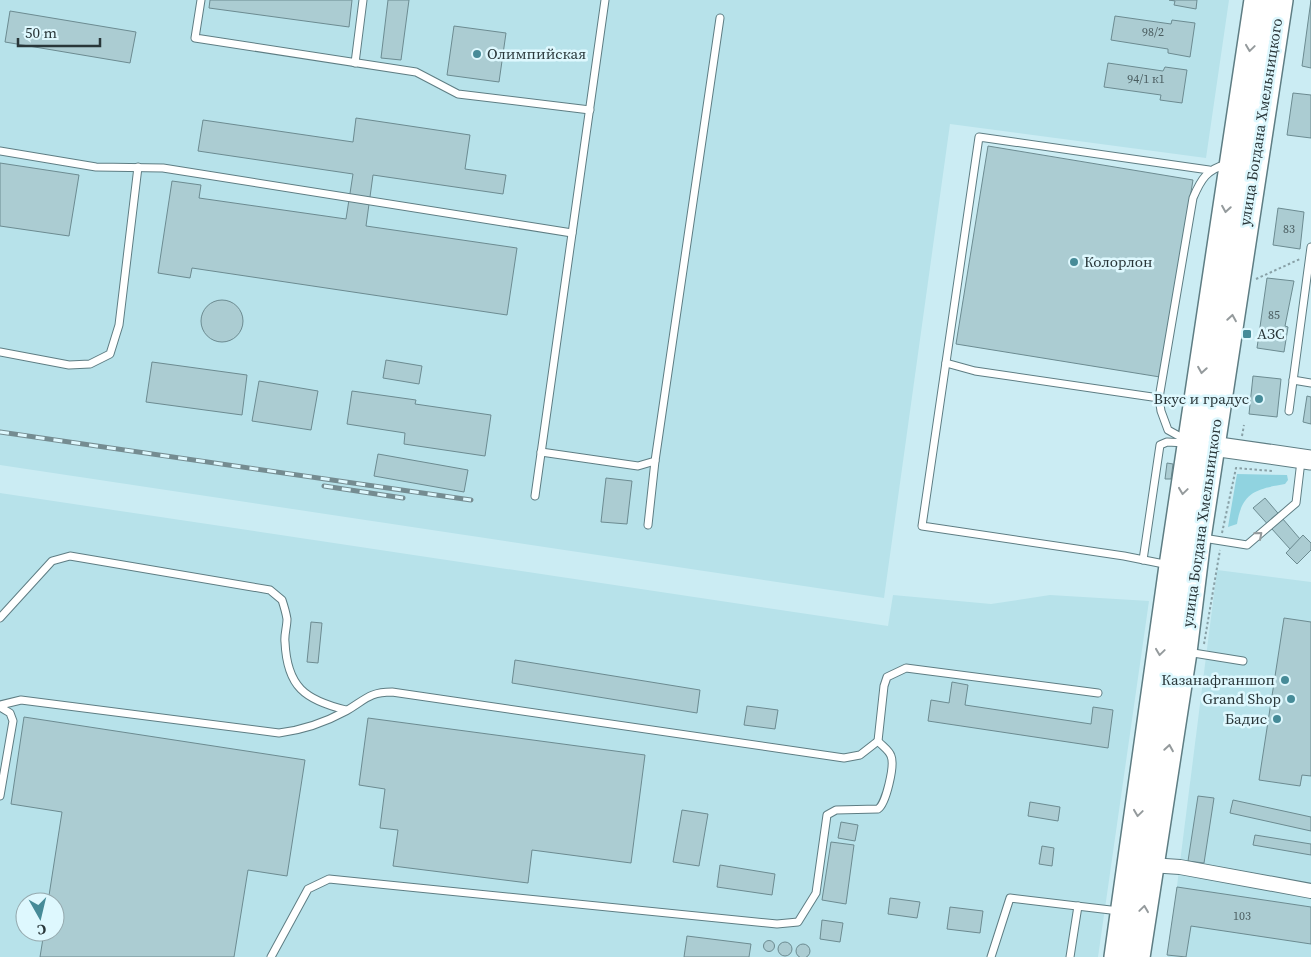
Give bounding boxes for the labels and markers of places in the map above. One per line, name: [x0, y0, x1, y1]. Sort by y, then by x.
place label: Олимпийская: [487, 43, 586, 64]
marker: Олимпийская: [471, 48, 483, 60]
place label: Колорлон: [1084, 251, 1153, 272]
marker: Колорлон: [1068, 256, 1080, 268]
place label: АЗС: [1257, 323, 1285, 344]
marker: АЗС: [1241, 328, 1253, 340]
place label: Вкус и градус: [1154, 388, 1249, 409]
marker: Вкус и градус: [1253, 393, 1265, 405]
place label: Казанафганшоп: [1161, 669, 1275, 690]
marker: Казанафганшоп: [1279, 674, 1291, 686]
place label: Grand Shop: [1203, 688, 1281, 709]
marker: Grand Shop: [1285, 693, 1297, 705]
place label: Бадис: [1225, 708, 1267, 729]
marker: Бадис: [1271, 713, 1283, 725]

